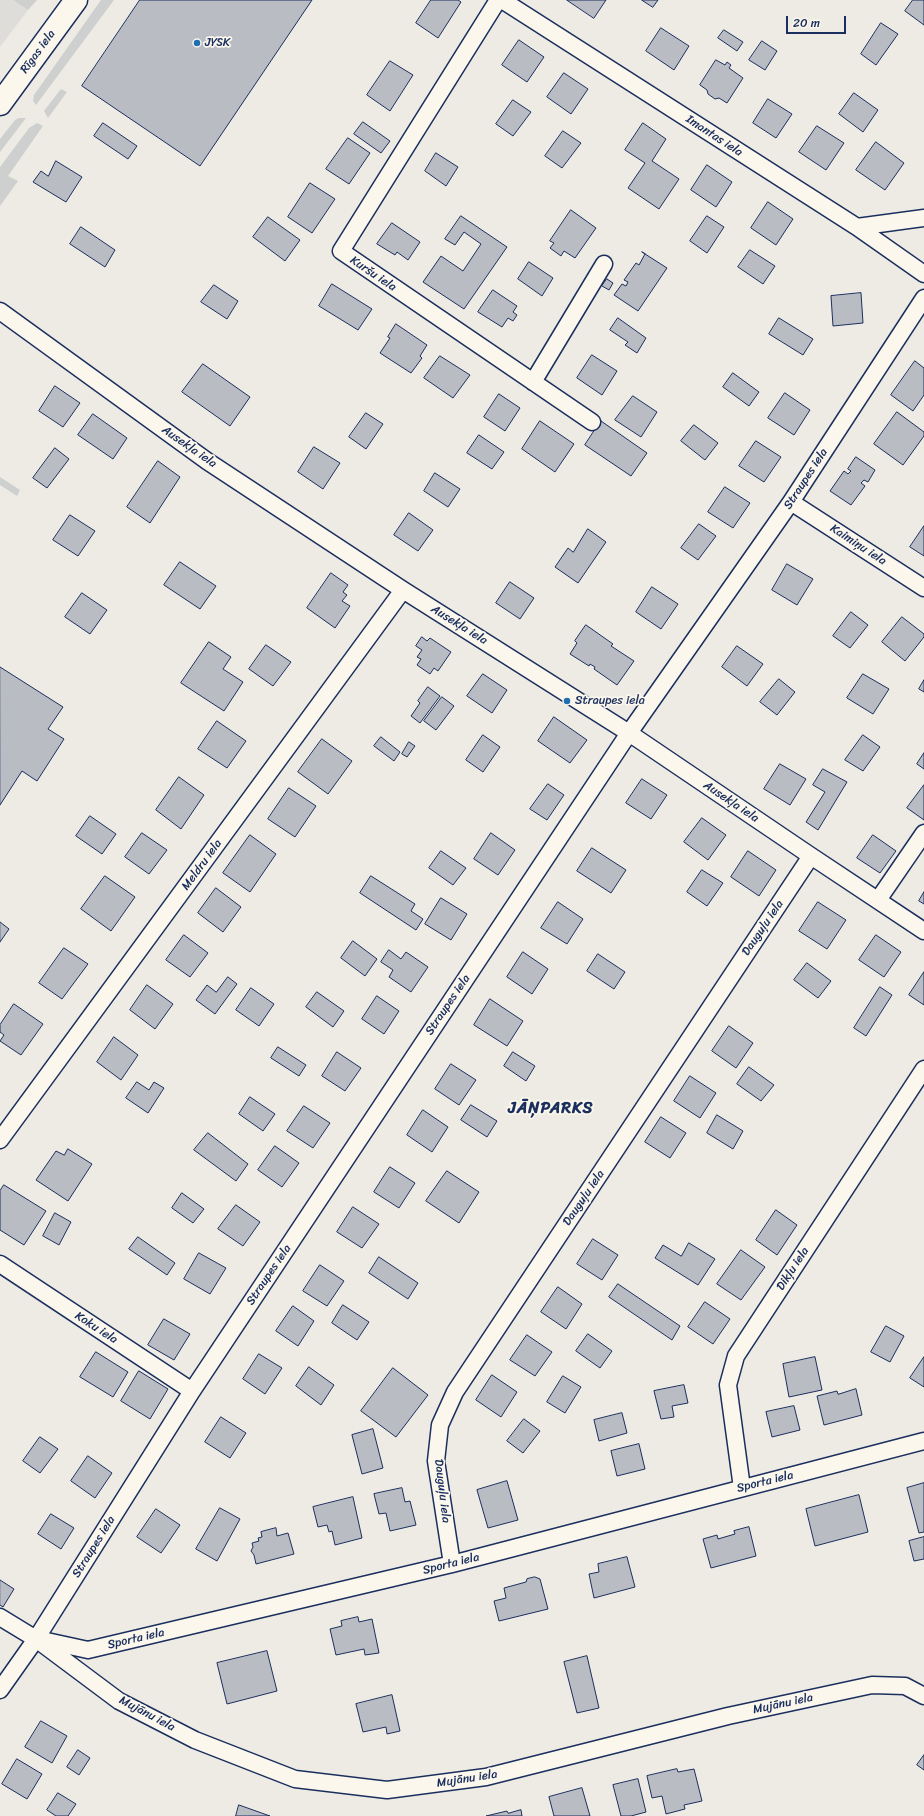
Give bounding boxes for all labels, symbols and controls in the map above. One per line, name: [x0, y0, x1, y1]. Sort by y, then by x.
scale bar: [788, 8, 848, 34]
text: 20 m: [793, 12, 820, 34]
street label: Rīgas iela: [17, 27, 59, 77]
place label: JYSK: [205, 36, 230, 50]
marker: JYSK: [192, 38, 202, 48]
street label: Imantas iela: [683, 112, 745, 160]
street label: Kuršu iela: [347, 253, 399, 295]
street label: Ausekļa iela: [159, 423, 219, 471]
street label: Straupes iela: [781, 446, 831, 512]
street label: Kaimiņu iela: [827, 522, 889, 568]
street label: Ausekļa iela: [428, 602, 490, 648]
place label: Straupes iela: [575, 694, 645, 708]
marker: Straupes iela: [562, 696, 572, 706]
street label: Ausekļa iela: [701, 778, 761, 826]
street label: Meldru iela: [179, 837, 225, 893]
street label: Dauguļu iela: [739, 897, 787, 959]
street label: Straupes iela: [423, 972, 473, 1038]
district label: JĀŅPARKS: [508, 1099, 594, 1119]
street label: Dauguļu iela: [560, 1167, 608, 1229]
street label: Straupes iela: [244, 1242, 294, 1308]
street label: Dikļu iela: [774, 1245, 812, 1293]
street label: Koku iela: [72, 1309, 120, 1347]
street label: Dauguļu iela: [431, 1458, 453, 1524]
street label: Sporta iela: [735, 1468, 795, 1496]
street label: Straupes iela: [69, 1514, 119, 1580]
street label: Sporta iela: [421, 1550, 481, 1578]
street label: Sporta iela: [106, 1625, 166, 1653]
street label: Mujānu iela: [752, 1691, 814, 1717]
street label: Mujānu iela: [117, 1693, 177, 1735]
street label: Mujānu iela: [436, 1767, 498, 1791]

